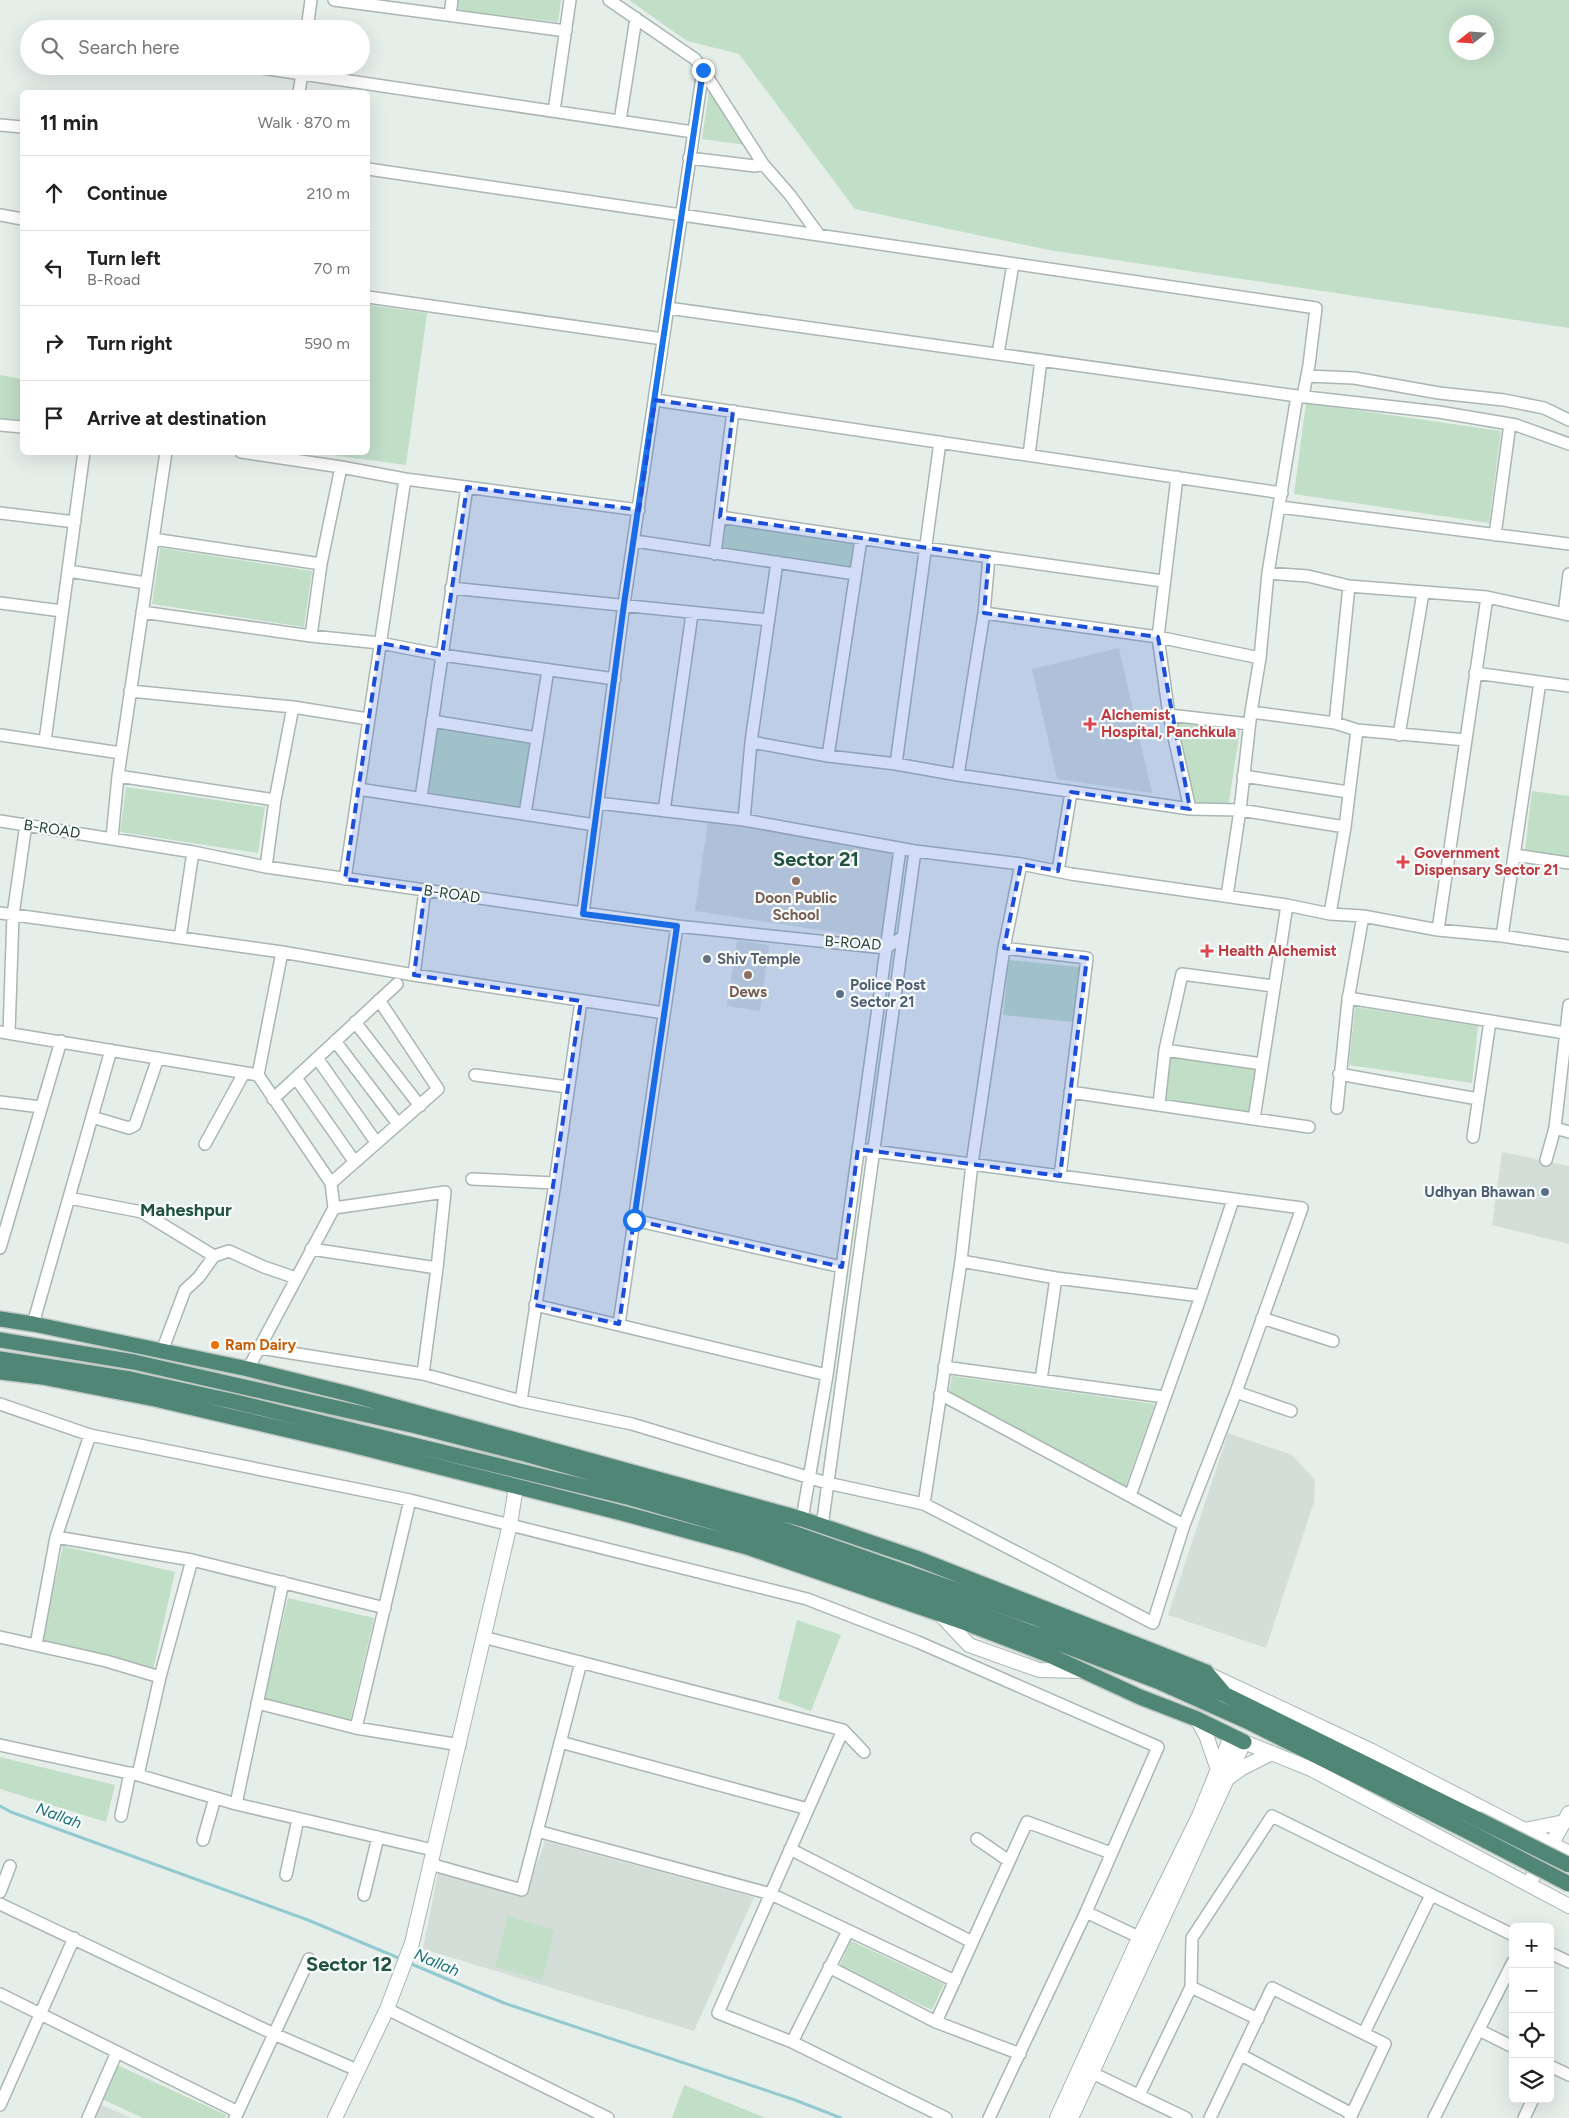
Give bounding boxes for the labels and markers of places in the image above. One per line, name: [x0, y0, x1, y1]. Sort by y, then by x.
place label: Alchemist Hospital, Panchkula: [1101, 706, 1236, 741]
marker: Alchemist Hospital, Panchkula: [1083, 717, 1097, 731]
place label: Government Dispensary Sector 21: [1414, 844, 1559, 879]
marker: Government Dispensary Sector 21: [1396, 855, 1410, 869]
marker: Doon Public School: [790, 875, 802, 887]
place label: Doon Public School: [755, 889, 837, 924]
place label: Health Alchemist: [1218, 942, 1337, 960]
marker: Health Alchemist: [1200, 944, 1214, 958]
place label: Shiv Temple: [717, 950, 801, 968]
marker: Shiv Temple: [701, 953, 713, 965]
marker: Dews: [742, 969, 754, 981]
place label: Police Post Sector 21: [850, 976, 926, 1011]
place label: Dews: [729, 983, 767, 1001]
marker: Police Post Sector 21: [834, 988, 846, 1000]
place label: Udhyan Bhawan: [1424, 1183, 1535, 1201]
marker: Udhyan Bhawan: [1539, 1186, 1551, 1198]
place label: Ram Dairy: [225, 1336, 296, 1354]
marker: Ram Dairy: [209, 1339, 221, 1351]

